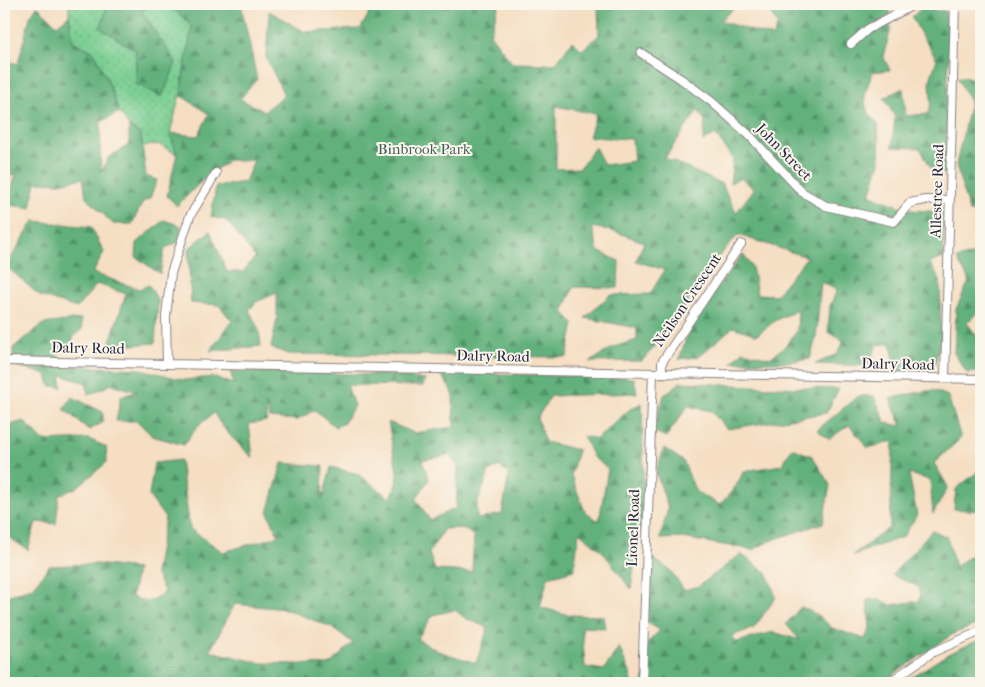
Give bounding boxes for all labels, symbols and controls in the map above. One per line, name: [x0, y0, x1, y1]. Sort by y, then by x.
street label: John Street: [752, 119, 816, 185]
park label: Binbrook Park: [378, 140, 471, 158]
street label: Allestree Road: [926, 143, 948, 239]
street label: Neilson Crescent: [649, 249, 725, 350]
street label: Dalry Road: [51, 338, 126, 358]
street label: Dalry Road: [456, 346, 531, 366]
street label: Dalry Road: [861, 354, 936, 374]
street label: Lionel Road: [623, 488, 643, 567]

